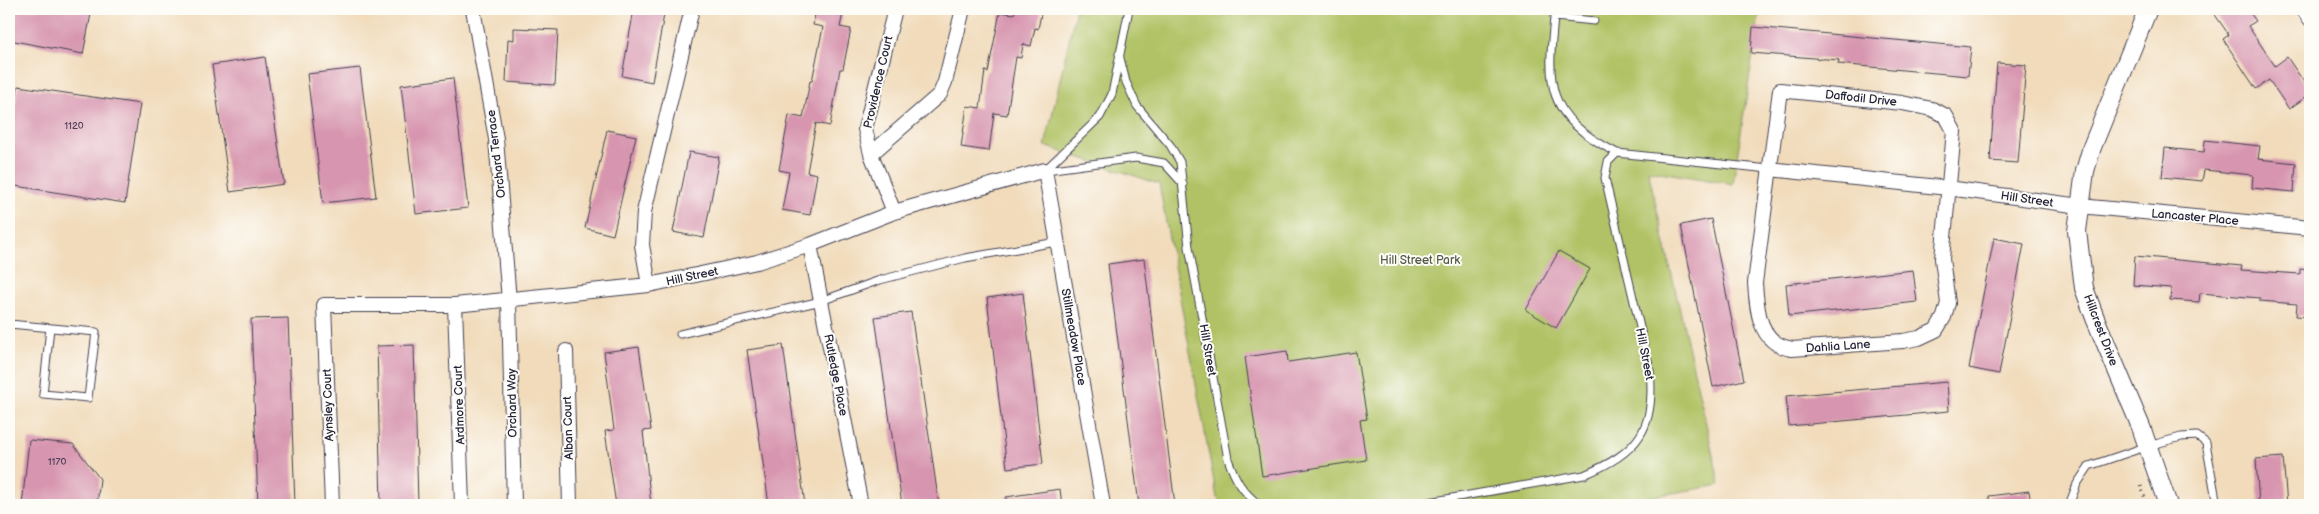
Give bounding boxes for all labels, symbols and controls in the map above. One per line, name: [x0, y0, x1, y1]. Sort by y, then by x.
street label: Providence Court: [861, 34, 896, 130]
street label: Daffodil Drive: [1824, 87, 1898, 110]
street label: Orchard Terrace: [484, 109, 509, 199]
house number: 1120: [64, 120, 84, 132]
street label: Hill Street: [2000, 188, 2054, 211]
street label: Lancaster Place: [2151, 206, 2239, 229]
park label: Hill Street Park: [1380, 253, 1460, 268]
street label: Hill Street: [665, 264, 720, 289]
street label: Stillmeadow Place: [1058, 287, 1089, 387]
street label: Hillcrest Drive: [2080, 292, 2121, 368]
street label: Hill Street: [1196, 323, 1220, 378]
street label: Hill Street: [1632, 327, 1657, 382]
street label: Rutledge Place: [820, 333, 851, 417]
street label: Dahlia Lane: [1805, 337, 1871, 356]
street label: Ardmore Court: [451, 365, 468, 445]
street label: Aynsley Court: [320, 368, 337, 442]
street label: Orchard Way: [504, 368, 521, 438]
street label: Alban Court: [560, 396, 577, 460]
house number: 1170: [48, 456, 66, 468]

